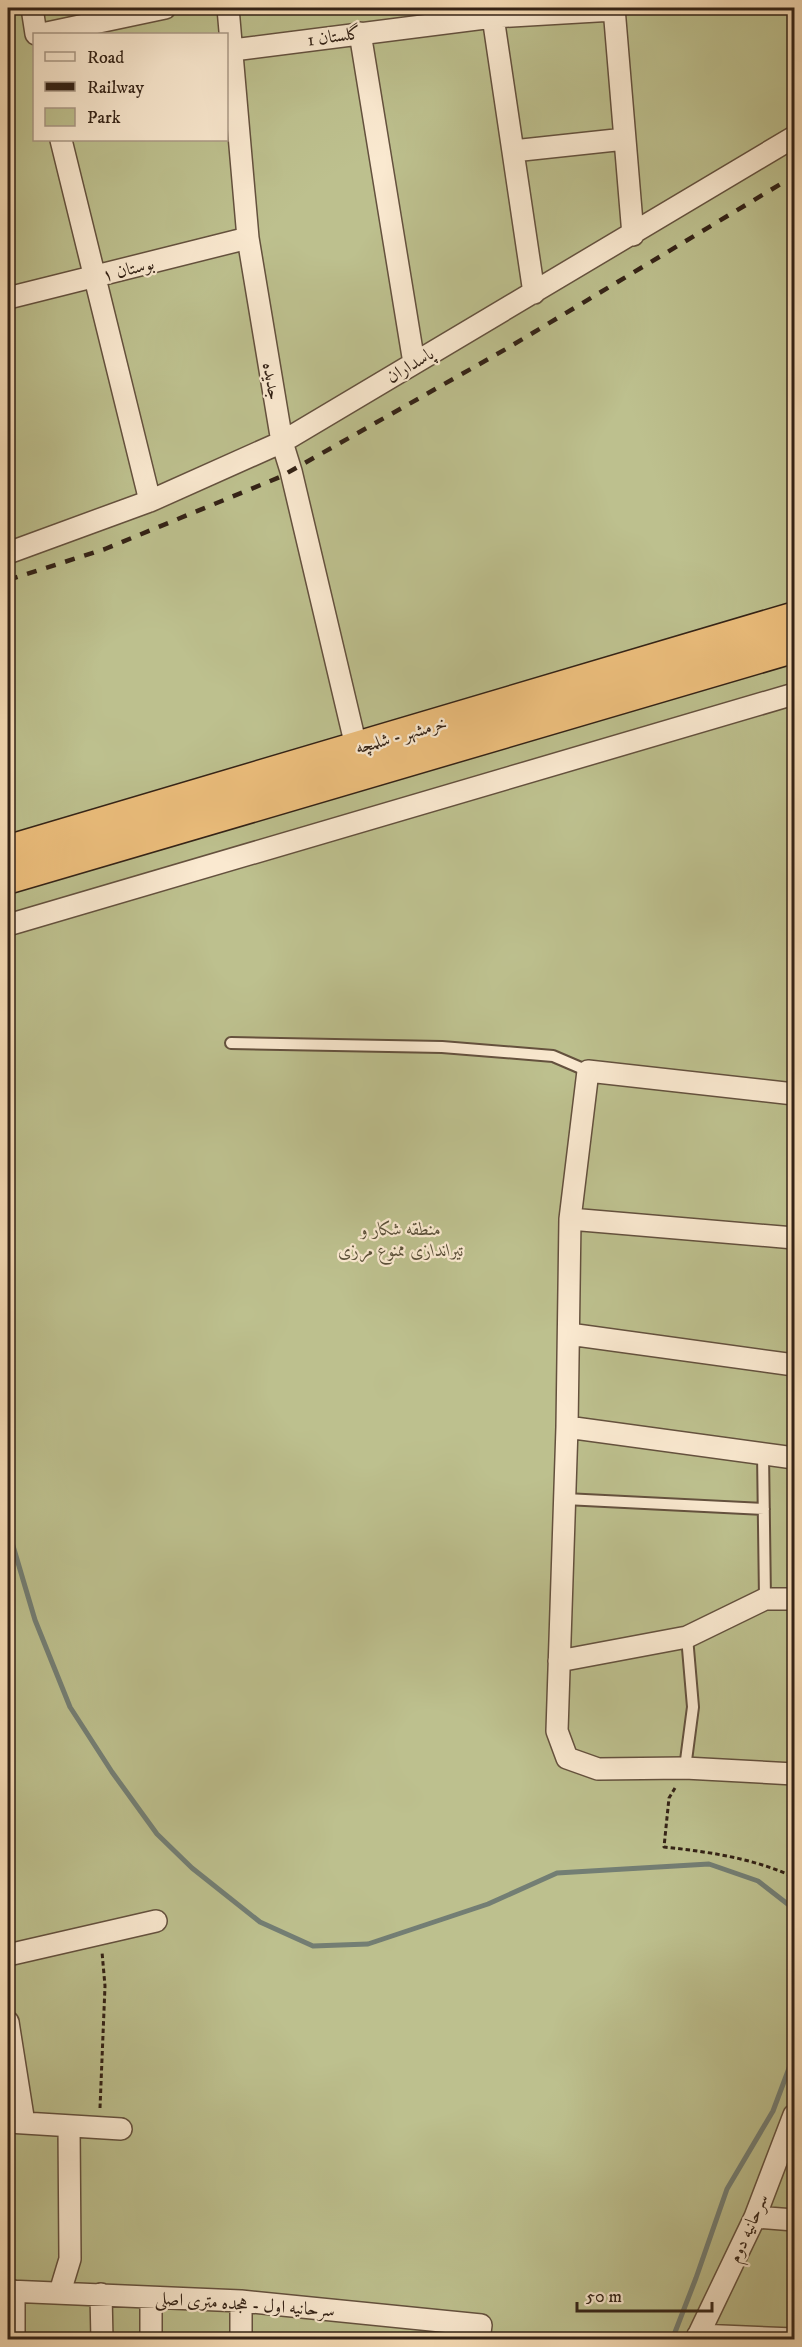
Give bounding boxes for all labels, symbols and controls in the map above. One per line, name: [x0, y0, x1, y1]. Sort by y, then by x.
street label: گلستان 1: [306, 21, 362, 52]
legend: [33, 33, 228, 141]
text: Road: [87, 47, 124, 69]
text: Railway: [87, 77, 145, 99]
text: Park: [87, 107, 121, 129]
street label: بوستان ۱: [100, 253, 157, 287]
street label: پاسداران: [383, 342, 440, 389]
street label: جدیده: [257, 361, 285, 402]
street label: خرمشهر - شلمچه: [353, 712, 450, 760]
park label: منطقه شکار و تیراندازی ممنوع مرزی: [338, 1219, 464, 1265]
street label: سرحانیه دوم: [724, 2190, 778, 2268]
scale bar: [577, 2275, 712, 2313]
text: 50 m: [586, 2286, 622, 2308]
street label: سرحانیه اول - هجده متری اصلی: [154, 2288, 336, 2323]

